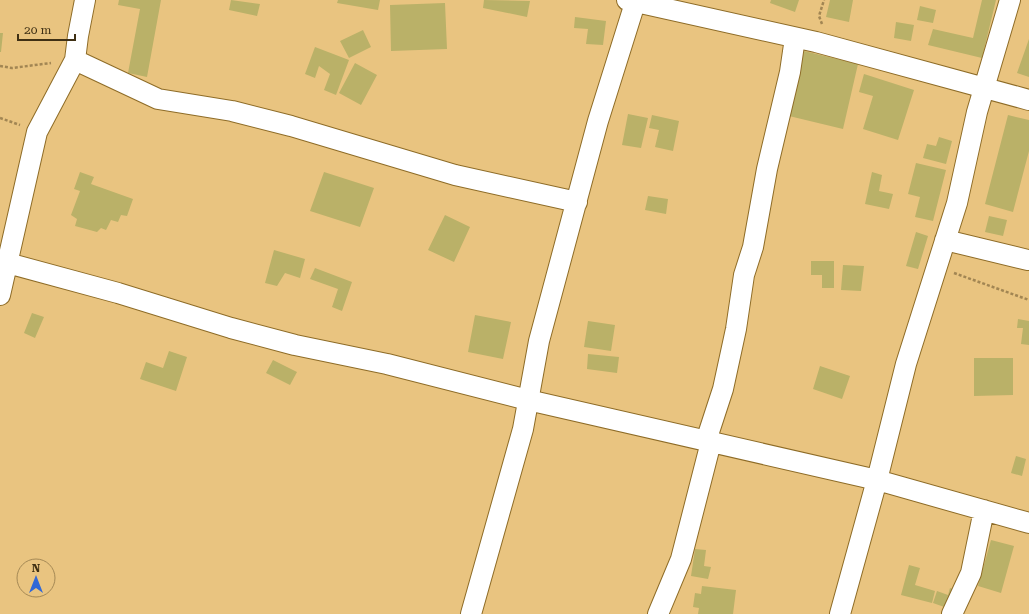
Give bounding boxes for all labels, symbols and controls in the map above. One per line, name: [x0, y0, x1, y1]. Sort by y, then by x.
scale bar: [18, 16, 75, 42]
text: 20 m: [24, 23, 51, 37]
north arrow: [16, 558, 56, 598]
text: N: [32, 562, 41, 575]

